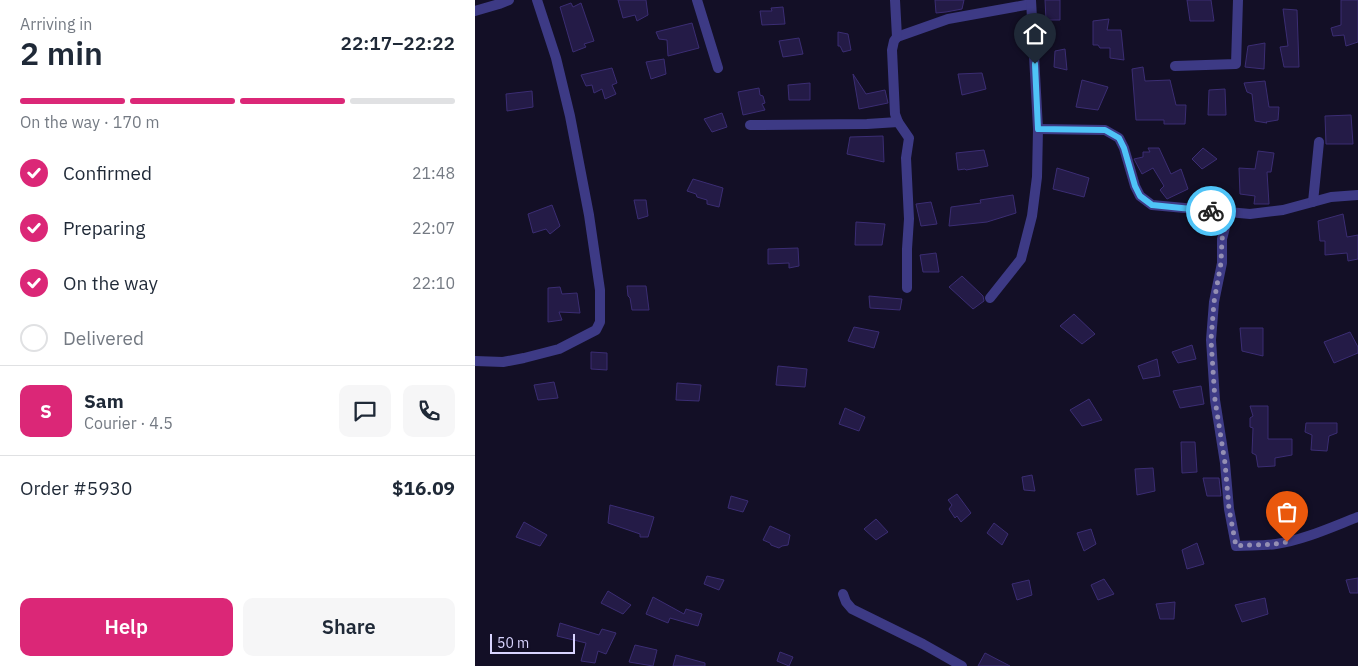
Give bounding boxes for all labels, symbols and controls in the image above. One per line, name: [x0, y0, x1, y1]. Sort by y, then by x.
pin: [1014, 13, 1056, 64]
text: Arriving in: [20, 14, 92, 34]
icon: home: [1021, 20, 1049, 48]
text: 22:17–22:22: [341, 31, 455, 55]
text: 2 min: [20, 32, 103, 74]
text: On the way · 170 m: [20, 112, 159, 132]
icon: check: [20, 159, 48, 187]
text: Confirmed: [63, 161, 152, 185]
text: 21:48: [412, 163, 455, 183]
courier: [1186, 186, 1236, 236]
icon: bike: [1197, 197, 1225, 225]
icon: check: [20, 214, 48, 242]
text: Preparing: [63, 216, 145, 240]
text: 22:07: [412, 218, 455, 238]
icon: check: [20, 269, 48, 297]
text: On the way: [63, 271, 158, 295]
text: 22:10: [412, 273, 455, 293]
text: Delivered: [63, 326, 144, 350]
button: chat: [339, 385, 391, 437]
button: phone: [403, 385, 455, 437]
text: Sam: [84, 389, 124, 413]
text: S: [40, 399, 52, 423]
text: Courier · 4.5: [84, 413, 173, 433]
text: Order #5930: [20, 476, 132, 500]
text: $16.09: [392, 476, 455, 500]
pin: [1266, 491, 1308, 542]
icon: bag: [1273, 498, 1301, 526]
button: Help: [20, 598, 233, 656]
button: Share: [243, 598, 455, 656]
scale bar: [490, 631, 575, 654]
text: 50 m: [497, 634, 529, 652]

